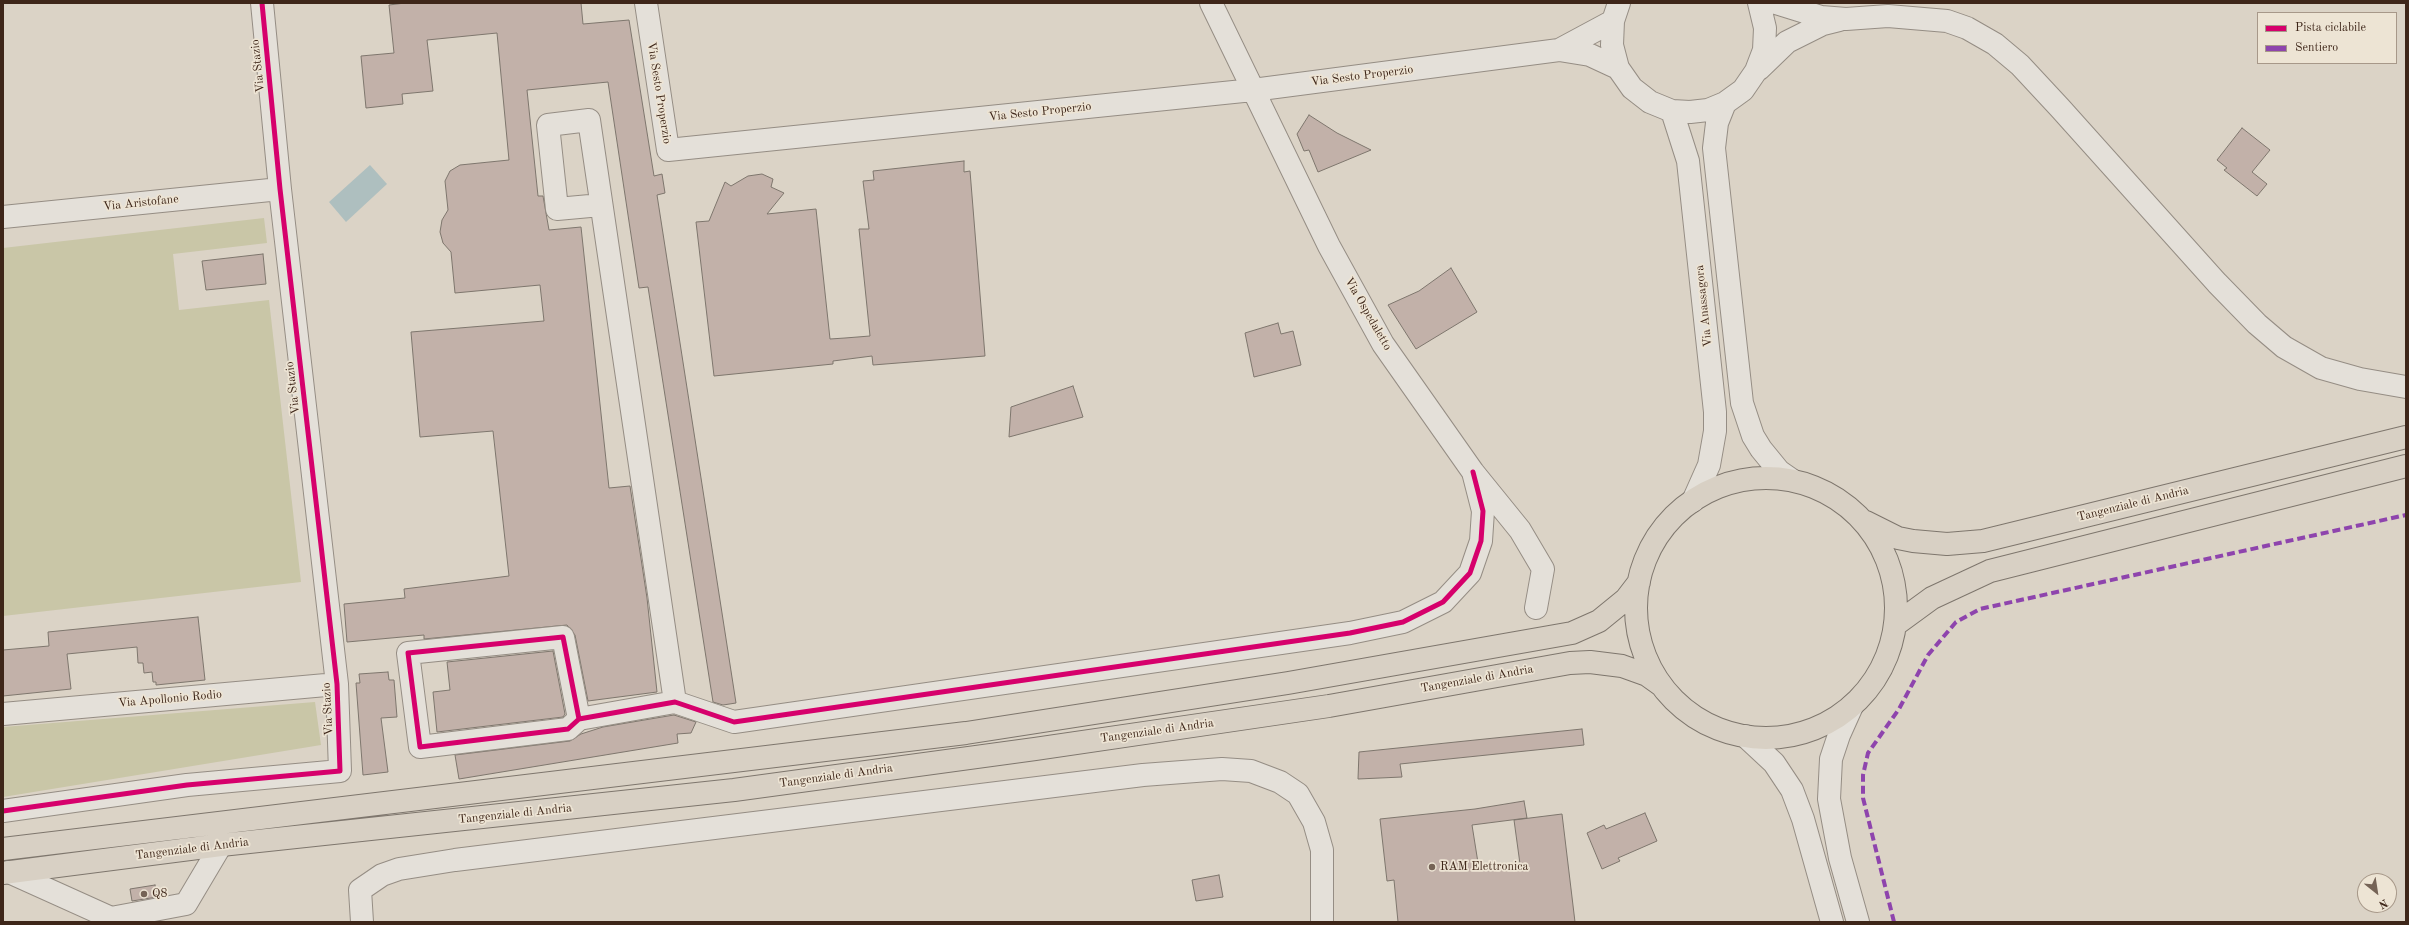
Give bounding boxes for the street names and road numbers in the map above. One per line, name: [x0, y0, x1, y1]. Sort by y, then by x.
street label: Via Stazio: [248, 39, 268, 93]
street label: Via Sesto Properzio: [644, 41, 674, 145]
street label: Via Sesto Properzio: [1310, 63, 1414, 89]
street label: Via Sesto Properzio: [988, 99, 1092, 125]
street label: Via Aristofane: [103, 192, 179, 214]
street label: Via Anassagora: [1693, 264, 1715, 348]
street label: Via Ospedaletto: [1341, 275, 1395, 353]
street label: Via Stazio: [283, 361, 303, 415]
street label: Tangenziale di Andria: [2076, 483, 2190, 525]
street label: Tangenziale di Andria: [1419, 662, 1535, 696]
street label: Via Stazio: [319, 682, 337, 736]
street label: Via Apollonio Rodio: [118, 687, 222, 711]
street label: Tangenziale di Andria: [1099, 716, 1215, 746]
street label: Tangenziale di Andria: [778, 761, 894, 791]
street label: Tangenziale di Andria: [457, 801, 573, 827]
street label: Tangenziale di Andria: [134, 835, 250, 863]

